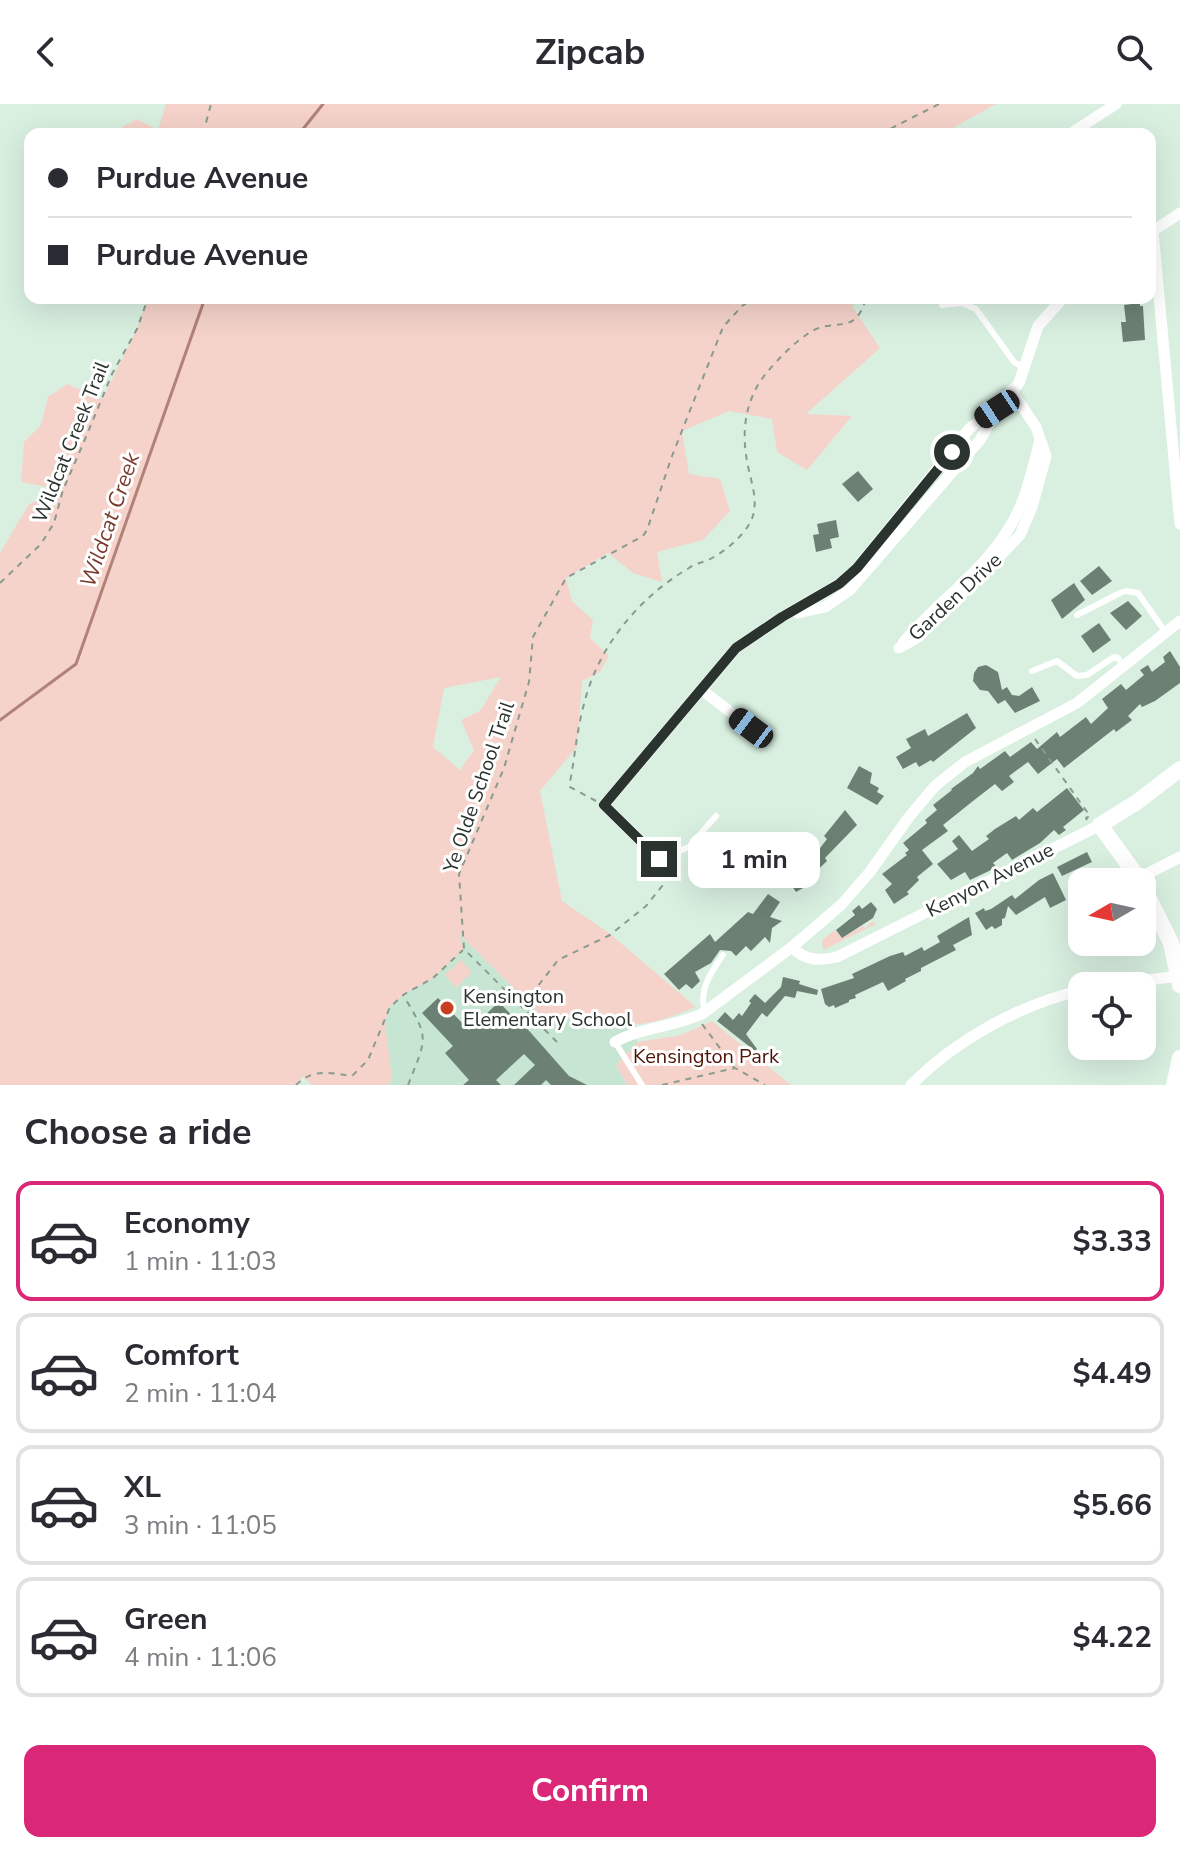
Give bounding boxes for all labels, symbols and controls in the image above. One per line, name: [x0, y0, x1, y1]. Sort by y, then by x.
text: Zipcab: [535, 28, 645, 77]
icon: back: [24, 30, 68, 74]
icon: search: [1112, 30, 1156, 74]
text: Purdue Avenue: [96, 158, 308, 199]
text: Purdue Avenue: [96, 235, 308, 276]
street label: Wildcat Creek Trail: [28, 358, 114, 526]
car: [970, 386, 1024, 432]
route start: [934, 434, 970, 470]
water label: Wildcat Creek: [75, 449, 145, 591]
street label: Garden Drive: [903, 547, 1007, 647]
street label: Ye Olde School Trail: [437, 698, 521, 877]
car: [725, 704, 777, 752]
callout: 1 min: [687, 831, 819, 887]
street label: Kenyon Avenue: [922, 836, 1058, 924]
route end: [641, 841, 677, 877]
text: 1 min: [720, 842, 788, 877]
north arrow: [1068, 868, 1156, 956]
map controls: [1068, 868, 1156, 1060]
button: locate: [1068, 972, 1156, 1060]
place label: Kensington Elementary School: [463, 983, 632, 1033]
marker: Kensington Elementary School: [438, 999, 456, 1017]
park label: Kensington Park: [633, 1043, 780, 1070]
text: Choose a ride: [24, 1108, 252, 1157]
text: Economy: [124, 1203, 250, 1244]
icon: car: [28, 1205, 100, 1277]
text: $3.33: [1073, 1221, 1152, 1262]
text: 1 min · 11:03: [124, 1244, 277, 1279]
text: Comfort: [124, 1335, 239, 1376]
icon: car: [28, 1337, 100, 1409]
text: $4.49: [1073, 1353, 1152, 1394]
text: 2 min · 11:04: [124, 1376, 277, 1411]
text: XL: [124, 1467, 161, 1508]
icon: car: [28, 1469, 100, 1541]
text: $5.66: [1073, 1485, 1152, 1526]
text: 3 min · 11:05: [124, 1508, 277, 1543]
text: Green: [124, 1599, 208, 1640]
icon: car: [28, 1601, 100, 1673]
text: $4.22: [1073, 1617, 1152, 1658]
text: 4 min · 11:06: [124, 1640, 277, 1675]
button: Confirm: [24, 1745, 1156, 1837]

